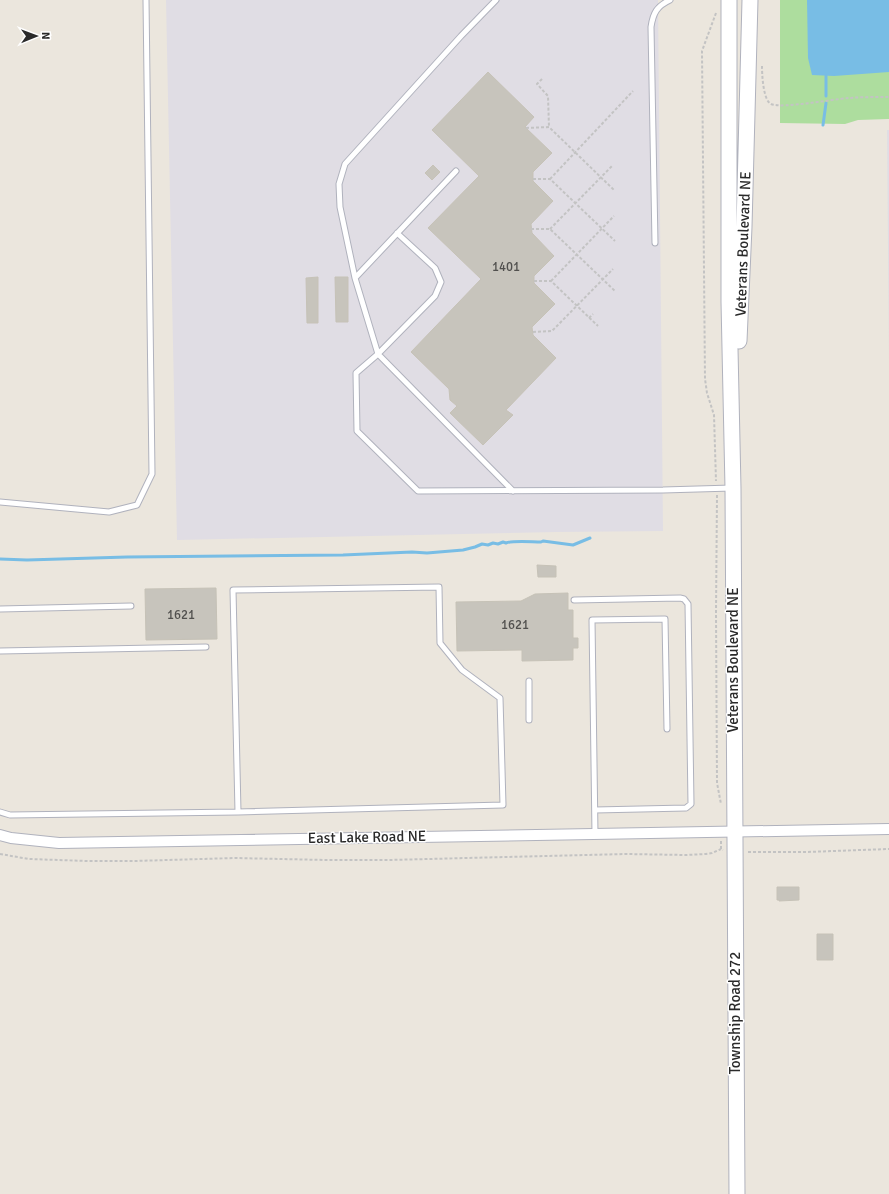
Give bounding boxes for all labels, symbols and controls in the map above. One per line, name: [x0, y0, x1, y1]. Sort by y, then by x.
north arrow: [16, 16, 56, 56]
text: N: [39, 32, 52, 40]
street label: Veterans Boulevard NE: [731, 171, 755, 317]
house number: 1401: [492, 259, 520, 275]
street label: Veterans Boulevard NE: [724, 587, 742, 733]
house number: 1621: [167, 607, 195, 623]
house number: 1621: [501, 617, 529, 633]
street label: East Lake Road NE: [308, 827, 426, 847]
street label: Township Road 272: [726, 952, 744, 1074]

